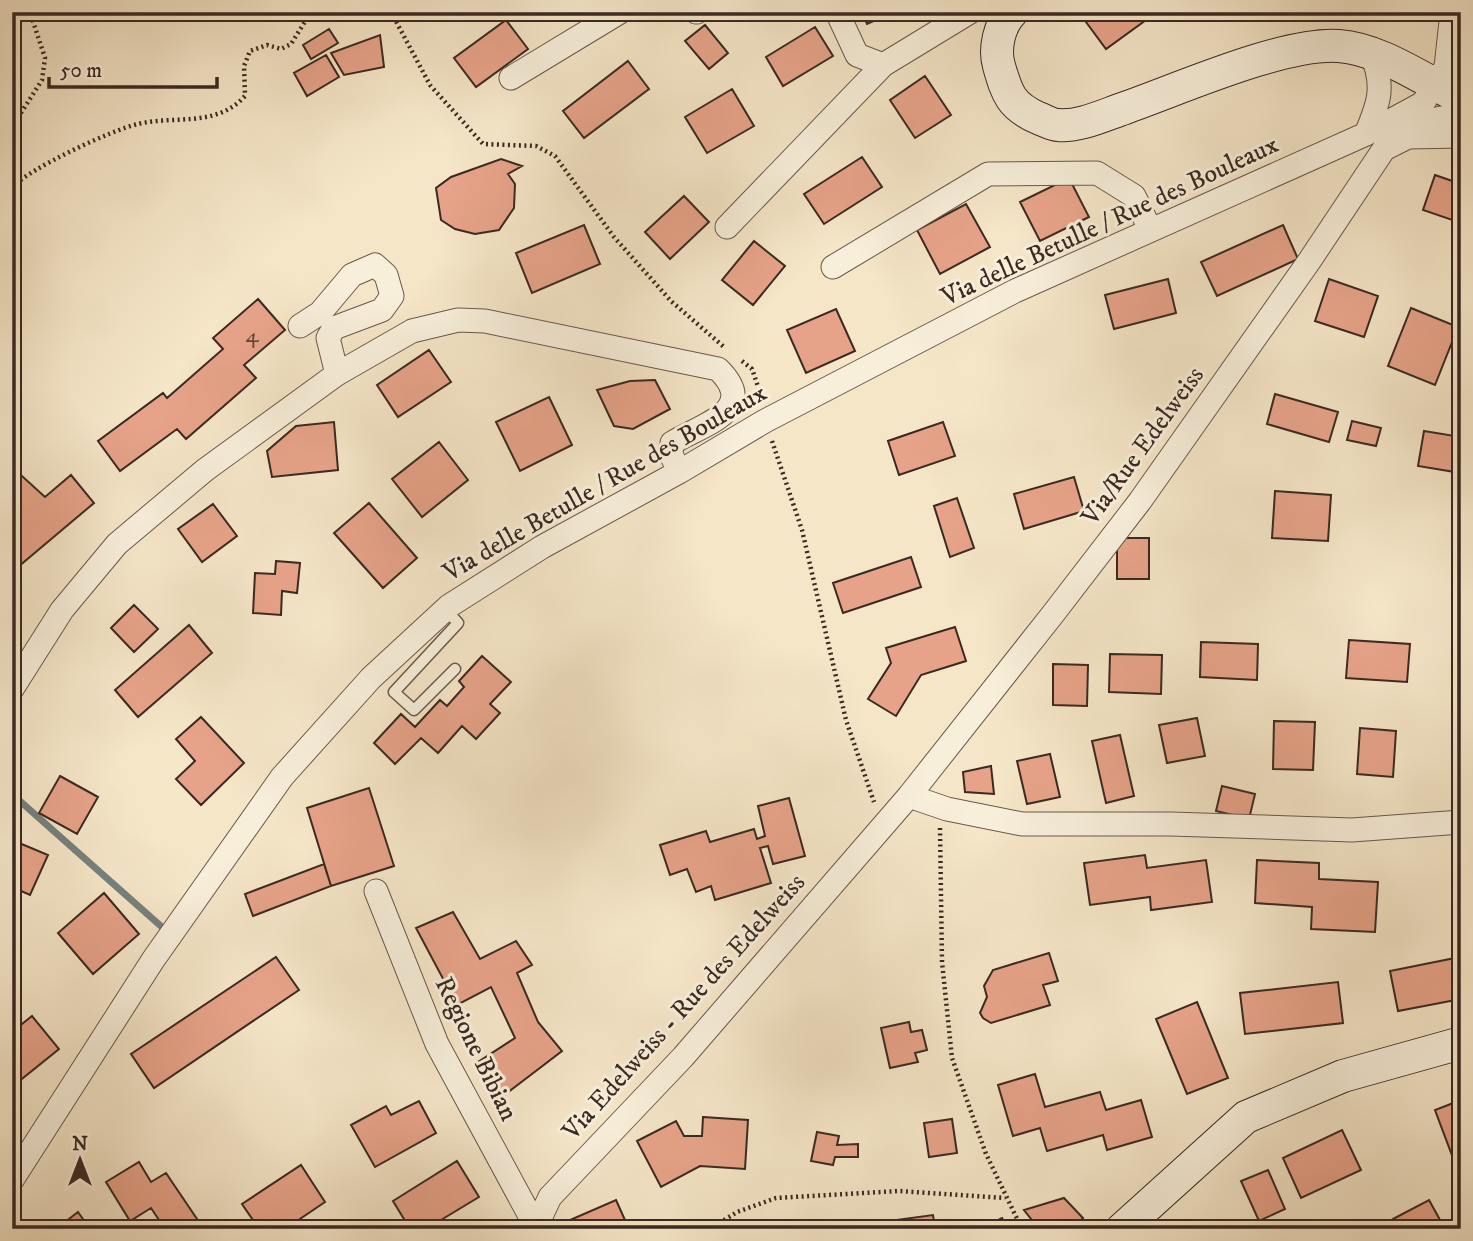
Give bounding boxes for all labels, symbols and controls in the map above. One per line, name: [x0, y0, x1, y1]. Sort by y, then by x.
scale bar: [49, 46, 217, 90]
text: 50 m: [60, 58, 102, 84]
street label: Via delle Betulle / Rue des Bouleaux: [935, 128, 1284, 314]
house number: 4: [245, 321, 259, 350]
street label: Via/Rue Edelweiss: [1074, 360, 1212, 533]
street label: Via delle Betulle / Rue des Bouleaux: [436, 376, 773, 590]
street label: Via Edelweiss - Rue des Edelweiss: [555, 867, 813, 1148]
street label: Regione Bibian: [427, 972, 525, 1127]
north arrow: [46, 1126, 116, 1196]
text: N: [72, 1133, 88, 1156]

